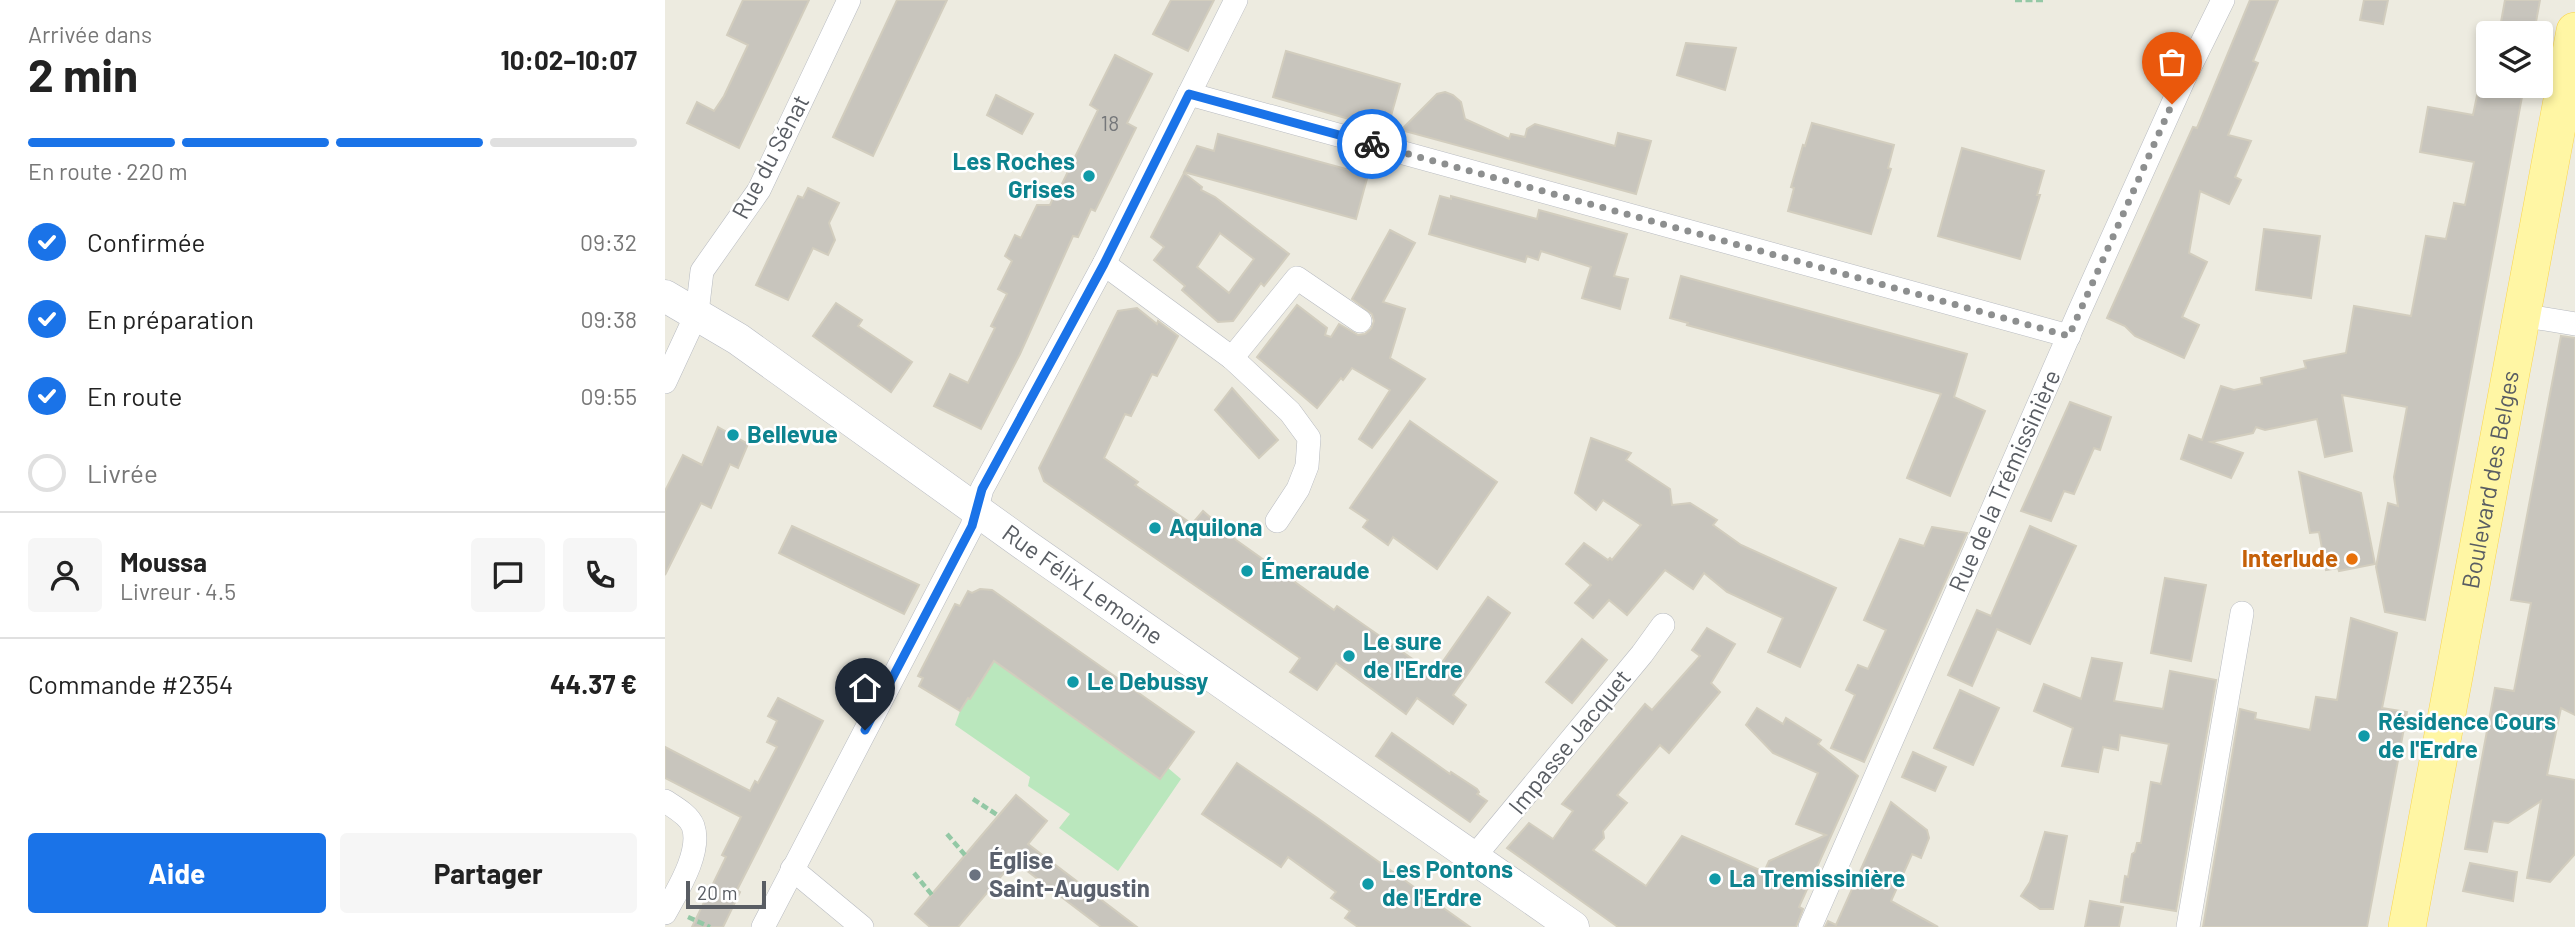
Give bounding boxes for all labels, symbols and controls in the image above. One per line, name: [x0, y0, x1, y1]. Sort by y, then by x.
text: Arrivée dans: [28, 20, 152, 48]
map controls: [2476, 21, 2553, 98]
button: layers: [2476, 21, 2553, 98]
pin: [2142, 32, 2202, 104]
icon: bag: [2153, 43, 2191, 81]
text: 10:02–10:07: [501, 44, 637, 75]
text: 2 min: [28, 46, 138, 101]
street label: Rue du Sénat: [725, 89, 815, 223]
courier: [1337, 109, 1407, 179]
house number: 18: [1101, 110, 1119, 135]
icon: bike: [1353, 125, 1391, 163]
place label: Les Roches Grises: [953, 146, 1075, 203]
text: En route · 220 m: [28, 157, 188, 185]
marker: Les Roches Grises: [1081, 168, 1097, 184]
icon: check: [28, 223, 66, 261]
text: Confirmée: [87, 226, 205, 257]
text: 09:32: [580, 228, 637, 256]
icon: check: [28, 300, 66, 338]
text: En préparation: [87, 303, 254, 334]
text: 09:38: [580, 305, 637, 333]
street label: Rue de la Trémissinière: [1942, 365, 2066, 596]
street label: Boulevard des Belges: [2455, 368, 2524, 591]
icon: check: [28, 377, 66, 415]
text: En route: [87, 380, 182, 411]
text: 09:55: [581, 382, 637, 410]
place label: Bellevue: [747, 419, 838, 448]
marker: Bellevue: [725, 427, 741, 443]
text: Livrée: [87, 457, 158, 488]
place label: Aquilona: [1169, 512, 1262, 541]
street label: Rue Félix Lemoine: [997, 518, 1169, 650]
marker: Aquilona: [1147, 520, 1163, 536]
button: person: [28, 538, 102, 612]
button: chat: [471, 538, 545, 612]
button: phone: [563, 538, 637, 612]
place label: Interlude: [2242, 543, 2338, 572]
text: Moussa: [120, 546, 207, 577]
marker: Interlude: [2344, 551, 2360, 567]
place label: Émeraude: [1261, 555, 1370, 584]
marker: Émeraude: [1239, 563, 1255, 579]
text: Livreur · 4.5: [120, 577, 236, 605]
place label: Le sure de l'Erdre: [1363, 626, 1463, 683]
marker: Le sure de l'Erdre: [1341, 648, 1357, 664]
pin: [835, 658, 895, 730]
street label: Impasse Jacquet: [1502, 663, 1636, 819]
place label: Le Debussy: [1087, 666, 1208, 695]
text: Commande #2354: [28, 668, 233, 699]
text: 44.37 €: [550, 668, 637, 699]
icon: home: [846, 669, 884, 707]
marker: Le Debussy: [1065, 674, 1081, 690]
place label: Résidence Cours de l'Erdre: [2378, 706, 2556, 763]
marker: Résidence Cours de l'Erdre: [2356, 728, 2372, 744]
button: Aide: [28, 833, 326, 913]
button: Partager: [340, 833, 637, 913]
place label: Église Saint-Augustin: [989, 845, 1150, 902]
place label: Les Pontons de l'Erdre: [1382, 854, 1513, 911]
place label: La Tremissinière: [1729, 863, 1905, 892]
marker: Église Saint-Augustin: [967, 867, 983, 883]
marker: La Tremissinière: [1707, 871, 1723, 887]
marker: Les Pontons de l'Erdre: [1360, 876, 1376, 892]
scale bar: [686, 878, 767, 910]
text: 20 m: [697, 881, 737, 904]

